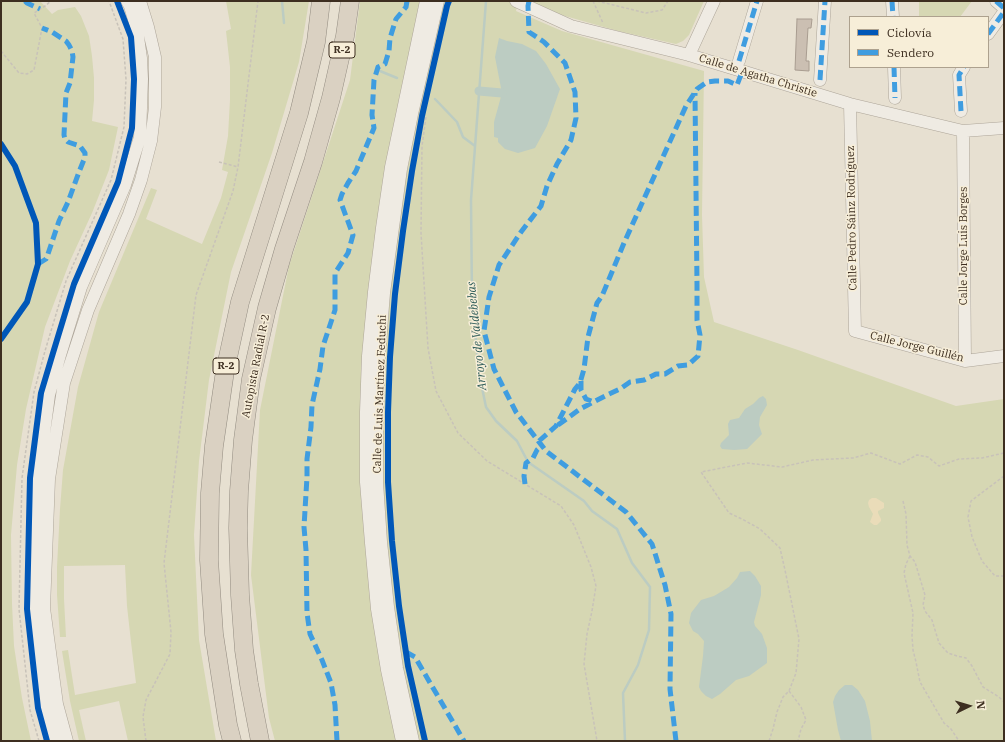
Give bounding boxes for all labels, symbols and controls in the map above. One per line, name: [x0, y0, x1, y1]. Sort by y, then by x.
legend: [849, 16, 989, 68]
text: Ciclovía: [887, 25, 932, 40]
road number: R-2: [329, 42, 355, 58]
text: Sendero: [887, 45, 934, 60]
street label: Calle de Agatha Christie: [697, 52, 819, 100]
street label: Calle Pedro Sáinz Rodríguez: [844, 145, 860, 291]
street label: Calle Jorge Luis Borges: [957, 187, 971, 305]
water label: Arroyo de Valdebebas: [464, 281, 490, 391]
street label: Autopista Radial R-2: [239, 313, 273, 419]
street label: Calle de Luis Martínez Feduchi: [371, 314, 389, 474]
street label: Calle Jorge Guillén: [869, 329, 965, 365]
road number: R-2: [213, 358, 239, 374]
north arrow: [949, 686, 989, 726]
text: N: [974, 700, 988, 710]

